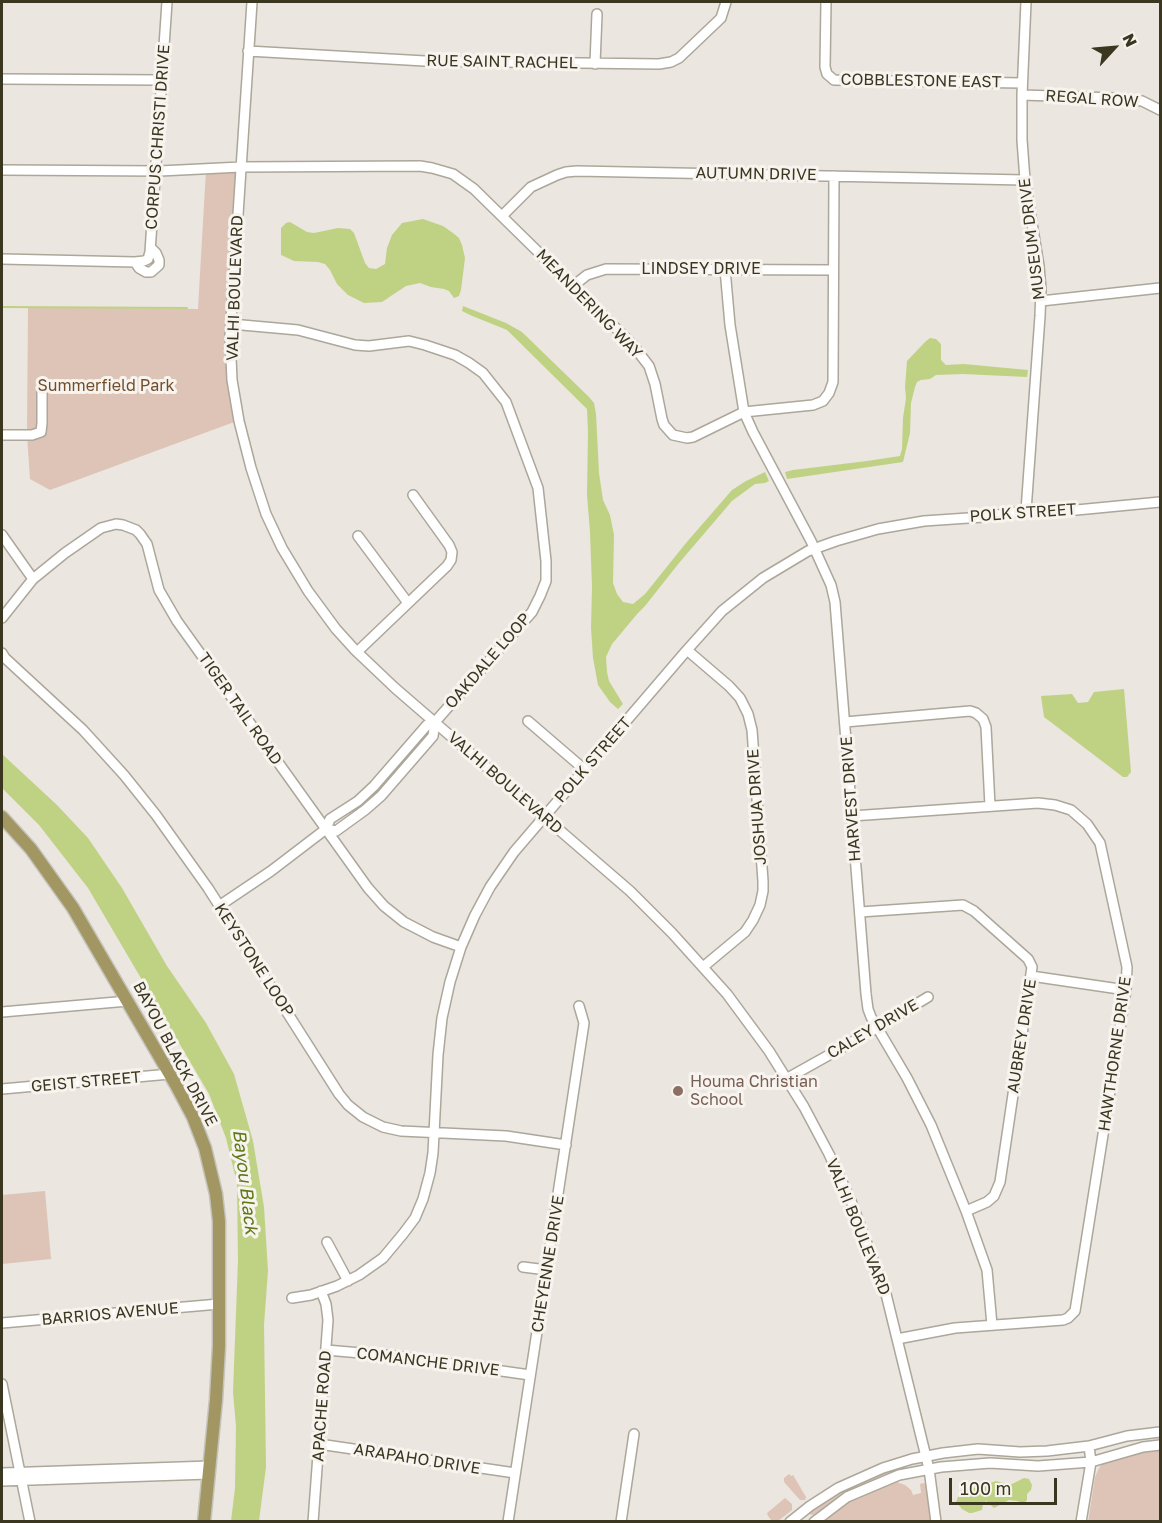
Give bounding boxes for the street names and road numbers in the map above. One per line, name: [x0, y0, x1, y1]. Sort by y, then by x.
street label: CORPUS CHRISTI DRIVE: [142, 44, 174, 230]
street label: RUE SAINT RACHEL: [426, 51, 578, 73]
street label: COBBLESTONE EAST: [840, 70, 1002, 92]
street label: REGAL ROW: [1045, 86, 1139, 112]
street label: AUTUMN DRIVE: [695, 163, 817, 185]
street label: MUSEUM DRIVE: [1015, 177, 1049, 301]
street label: VALHI BOULEVARD: [223, 215, 247, 361]
street label: MEANDERING WAY: [532, 245, 646, 363]
street label: LINDSEY DRIVE: [641, 259, 761, 279]
street label: POLK STREET: [969, 500, 1077, 526]
street label: OAKDALE LOOP: [441, 609, 535, 713]
street label: TIGER TAIL ROAD: [194, 649, 286, 769]
street label: POLK STREET: [551, 713, 635, 807]
street label: VALHI BOULEVARD: [444, 728, 566, 838]
street label: HARVEST DRIVE: [837, 736, 865, 862]
street label: JOSHUA DRIVE: [743, 748, 771, 866]
street label: KEYSTONE LOOP: [210, 900, 298, 1020]
street label: HAWTHORNE DRIVE: [1095, 975, 1135, 1133]
street label: BAYOU BLACK DRIVE: [129, 978, 221, 1130]
street label: AUBREY DRIVE: [1004, 978, 1040, 1094]
street label: CALEY DRIVE: [824, 995, 922, 1063]
street label: GEIST STREET: [30, 1068, 142, 1096]
street label: VALHI BOULEVARD: [822, 1156, 894, 1298]
street label: CHEYENNE DRIVE: [528, 1194, 568, 1334]
street label: BARRIOS AVENUE: [41, 1298, 179, 1330]
street label: COMANCHE DRIVE: [355, 1344, 501, 1380]
street label: APACHE ROAD: [309, 1350, 335, 1462]
street label: ARAPAHO DRIVE: [352, 1440, 482, 1478]

